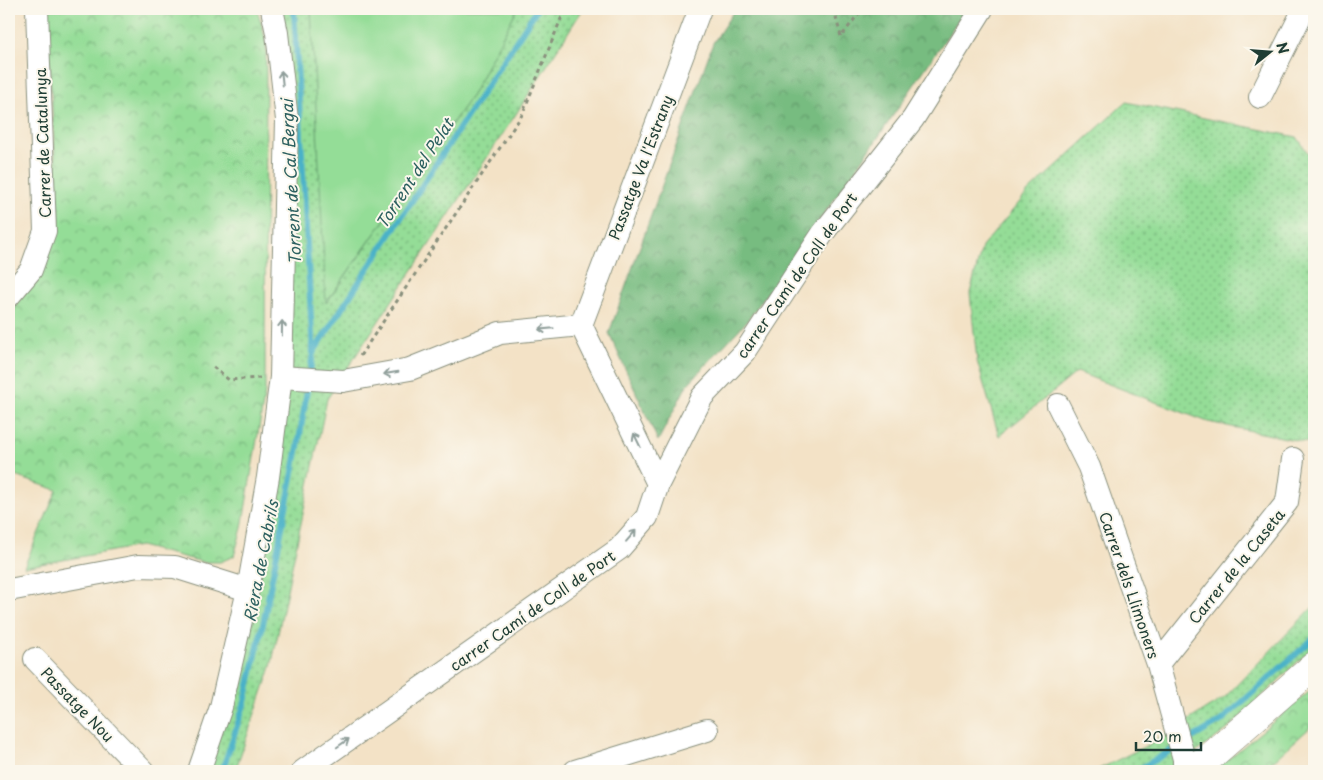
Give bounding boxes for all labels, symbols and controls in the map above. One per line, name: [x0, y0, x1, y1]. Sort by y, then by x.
north arrow: [1246, 28, 1296, 78]
text: N: [1271, 40, 1295, 56]
street label: Carrer de Catalunya: [28, 67, 56, 218]
one-way arrow: [277, 70, 287, 86]
street label: Passatge Va l'Estrany: [602, 91, 678, 243]
water label: Torrent de Cal Bergai: [274, 96, 306, 265]
water label: Torrent del Pelat: [369, 111, 460, 233]
street label: carrer Camí de Coll de Port: [730, 187, 862, 363]
one-way arrow: [277, 320, 286, 336]
one-way arrow: [538, 324, 554, 333]
one-way arrow: [383, 368, 399, 378]
one-way arrow: [631, 433, 641, 448]
water label: Riera de Cabrils: [236, 497, 284, 624]
street label: Carrer de la Caseta: [1182, 503, 1290, 629]
street label: Carrer dels Llimoners: [1094, 508, 1166, 662]
one-way arrow: [625, 529, 636, 542]
street label: carrer Camí de Coll de Port: [444, 544, 620, 676]
street label: Passatge Nou: [36, 661, 120, 747]
scale bar: [1136, 720, 1200, 752]
text: 20 m: [1143, 724, 1182, 747]
one-way arrow: [336, 738, 350, 748]

